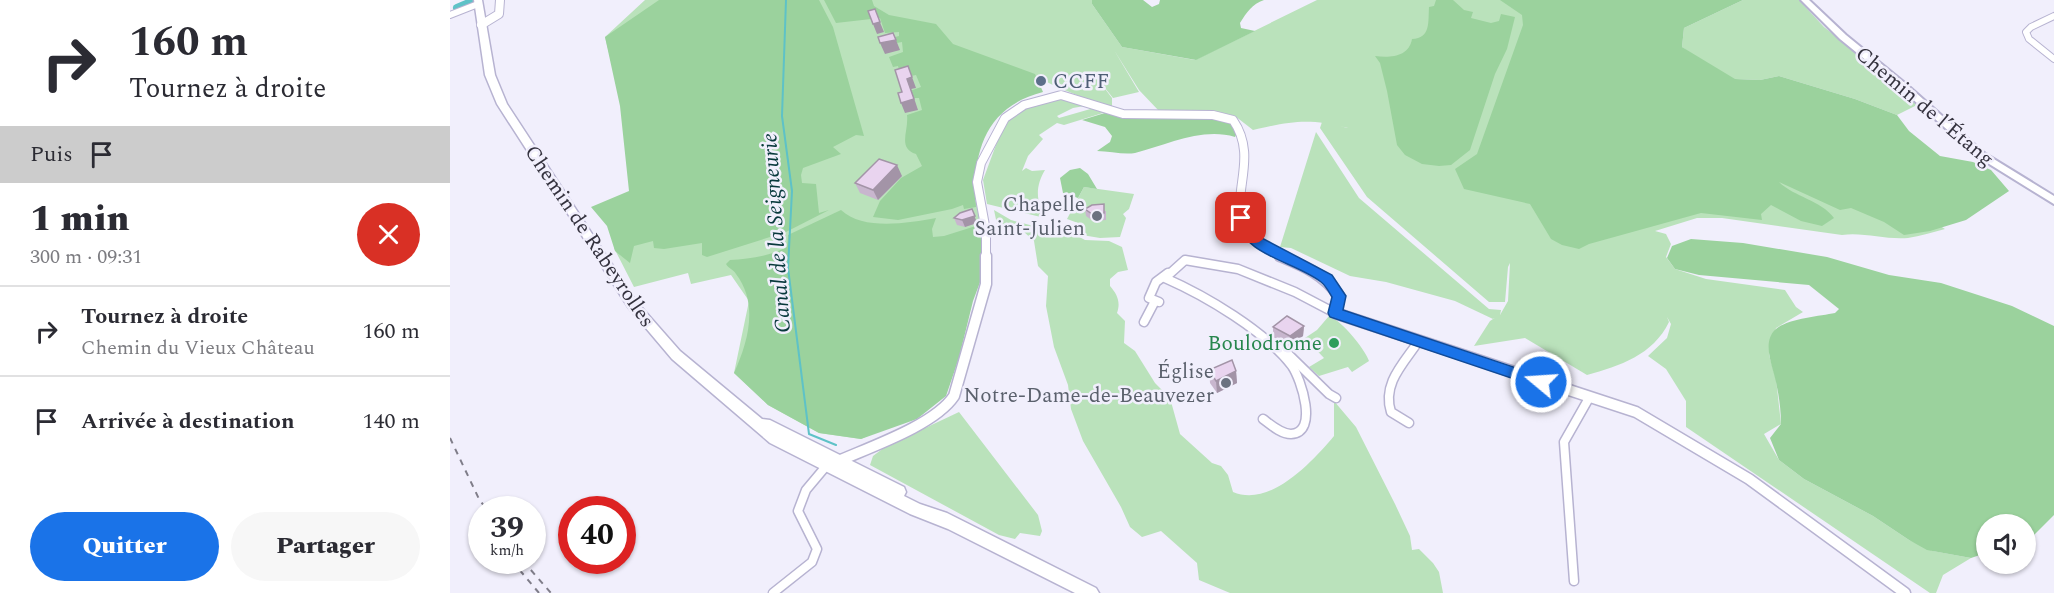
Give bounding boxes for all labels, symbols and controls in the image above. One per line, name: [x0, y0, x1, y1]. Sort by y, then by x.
text: 160 m: [129, 11, 248, 74]
icon: right: [30, 24, 108, 102]
street label: Chemin de l’Étang: [1848, 39, 2001, 175]
place label: CCFF: [1053, 66, 1109, 98]
text: Tournez à droite: [129, 68, 326, 110]
marker: CCFF: [1034, 74, 1048, 88]
water label: Canal de la Seigneurie: [753, 132, 800, 334]
text: Puis: [30, 138, 73, 171]
icon: arrive: [85, 138, 118, 171]
street label: Chemin de Rabeyrolles: [516, 139, 662, 334]
place label: Chapelle Saint-Julien: [975, 189, 1085, 245]
text: 1 min: [30, 192, 130, 247]
pin: [1215, 192, 1266, 243]
icon: arrive: [1224, 201, 1257, 234]
button: close: [357, 203, 420, 266]
marker: Chapelle Saint-Julien: [1090, 209, 1104, 223]
text: 300 m · 09:31: [30, 242, 142, 272]
text: Tournez à droite: [81, 300, 248, 333]
icon: right: [30, 315, 63, 348]
text: 160 m: [363, 315, 420, 348]
place label: Boulodrome: [1208, 328, 1322, 360]
text: Chemin du Vieux Château: [81, 333, 315, 363]
marker: Boulodrome: [1327, 336, 1341, 350]
position arrow: [1509, 350, 1573, 414]
place label: Église Notre-Dame-de-Beauvezer: [964, 356, 1214, 412]
marker: Église Notre-Dame-de-Beauvezer: [1219, 376, 1233, 390]
icon: arrive: [30, 405, 63, 438]
text: Arrivée à destination: [81, 405, 295, 438]
text: 140 m: [363, 405, 420, 438]
speed limit sign: 40: [558, 496, 636, 574]
text: 39: [490, 505, 524, 551]
button: Quitter: [30, 512, 219, 581]
button: Partager: [231, 512, 420, 581]
map controls: [1976, 514, 2036, 574]
button: sound: [1976, 514, 2036, 574]
text: km/h: [490, 539, 524, 562]

